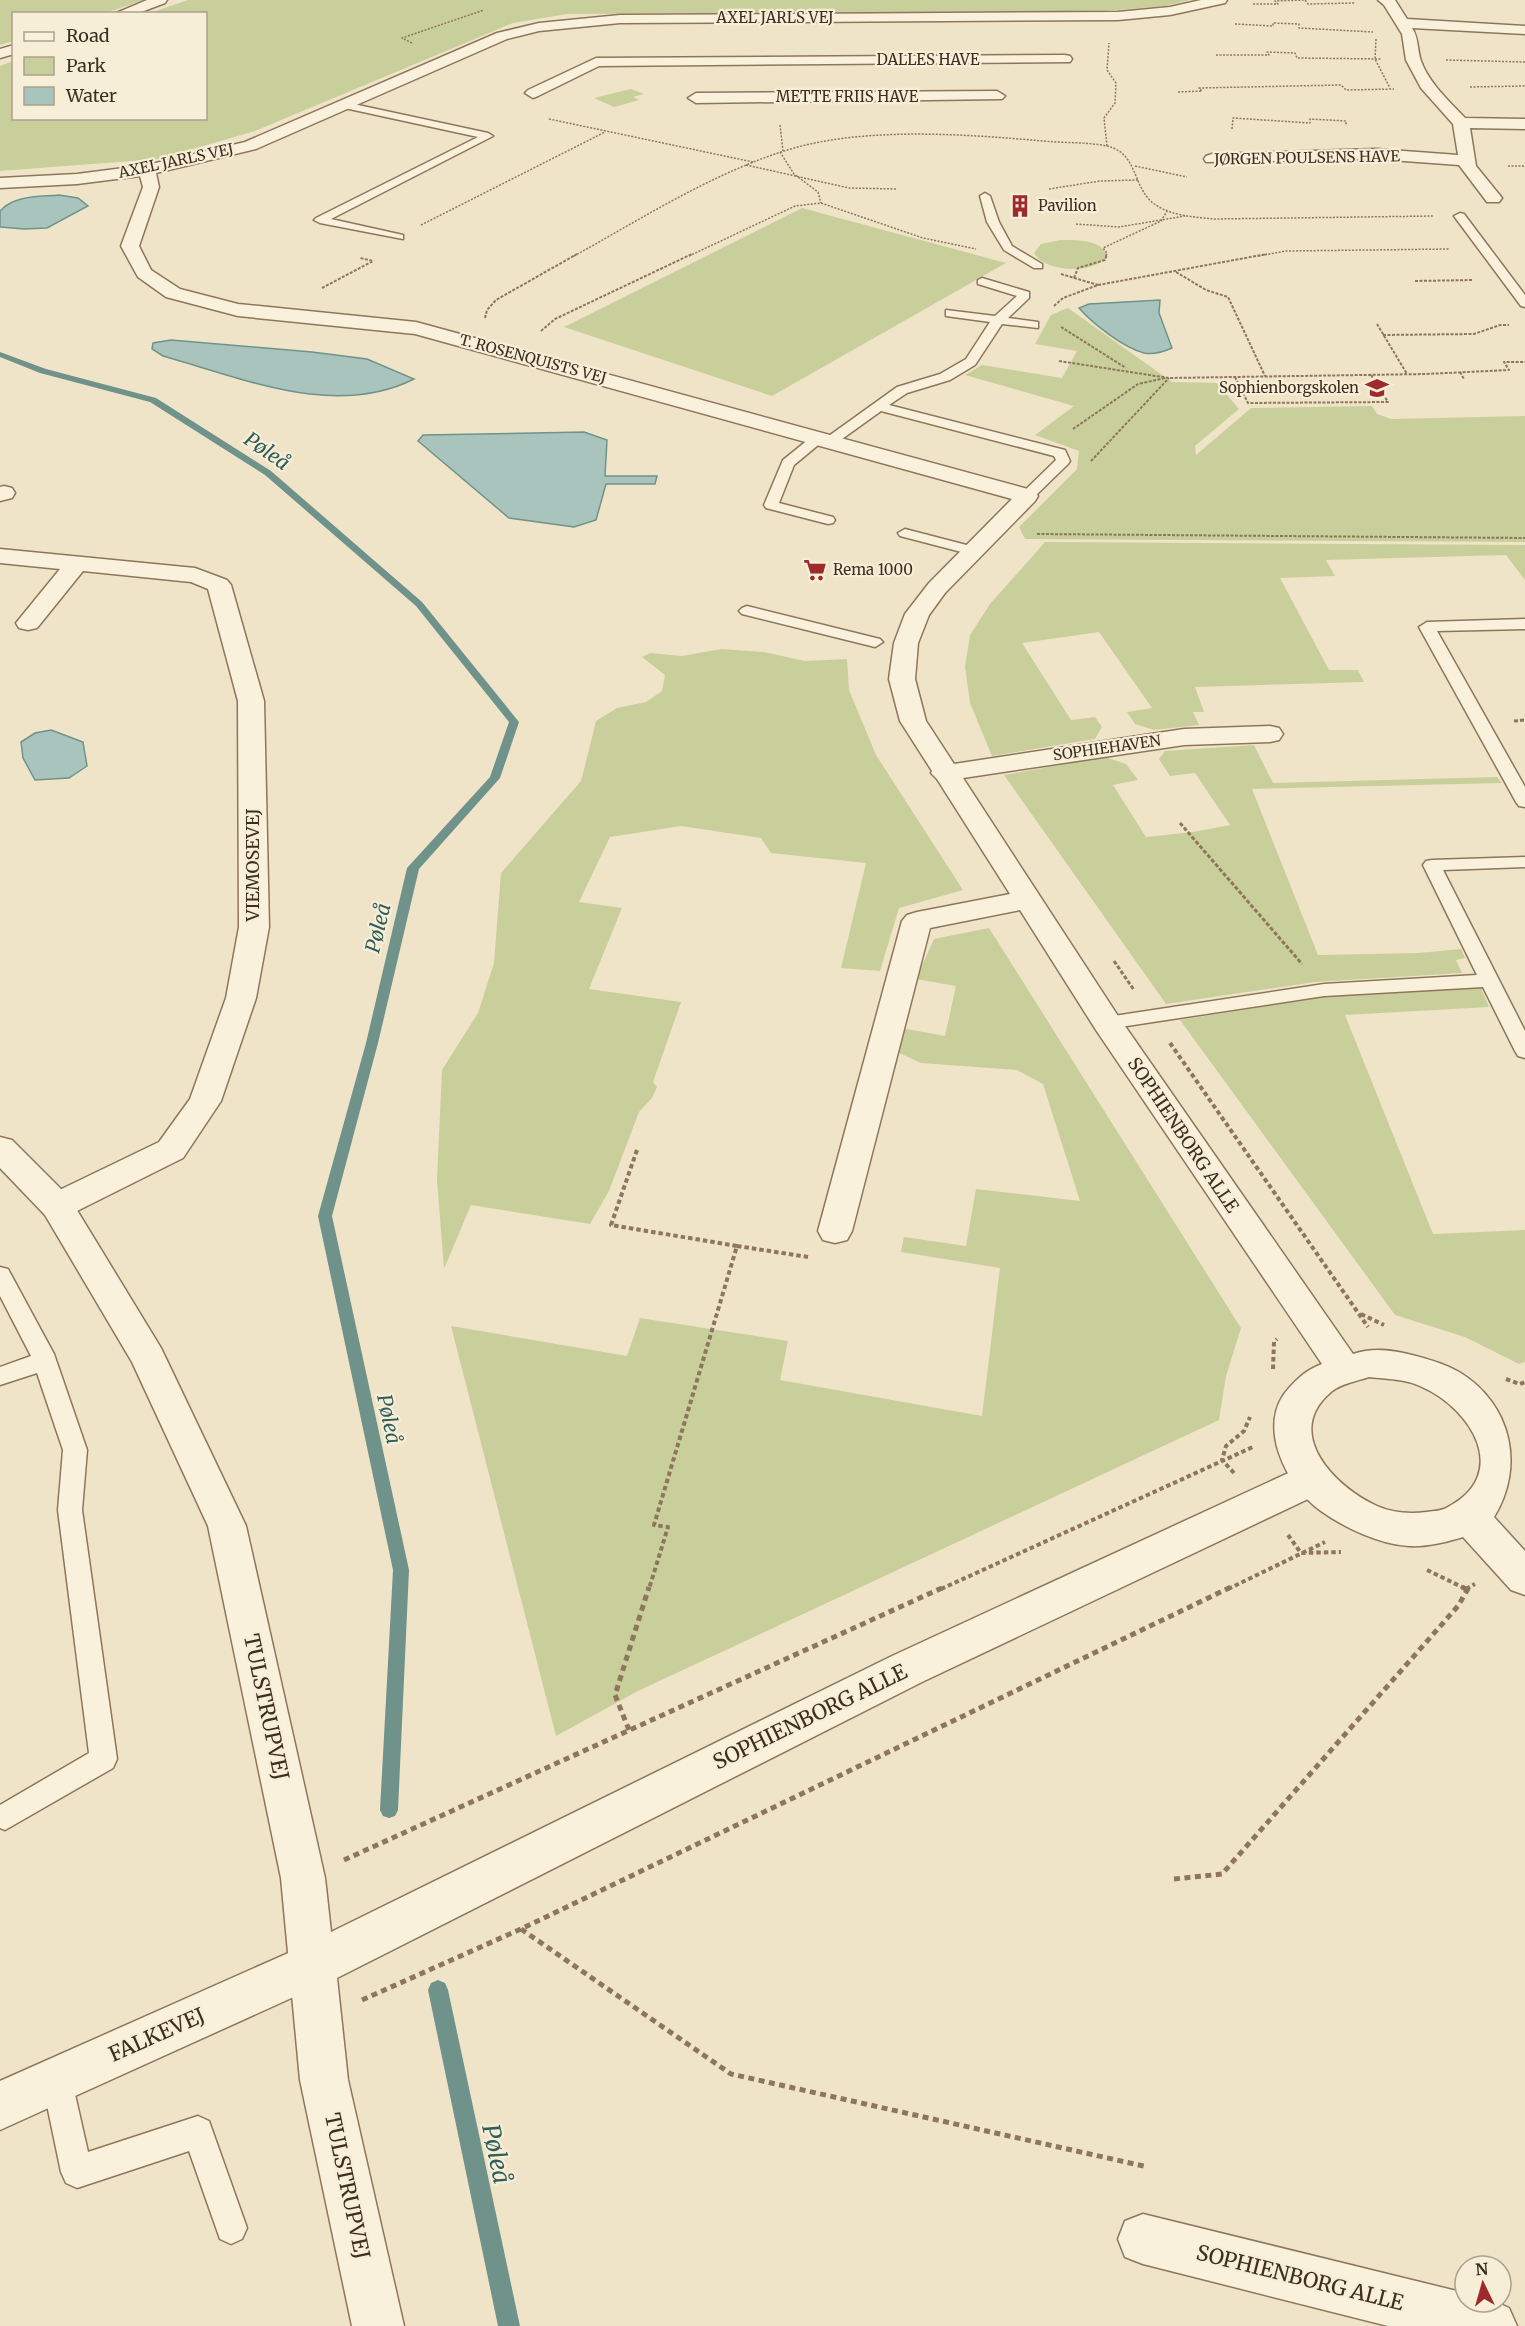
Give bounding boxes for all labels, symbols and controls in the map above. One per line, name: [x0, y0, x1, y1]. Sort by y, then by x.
street label: AXEL JARLS VEJ: [715, 8, 834, 27]
legend: [12, 12, 207, 120]
text: Road: [66, 24, 110, 47]
street label: DALLES HAVE: [877, 50, 980, 69]
text: Park: [66, 54, 107, 77]
text: Water: [65, 84, 117, 107]
street label: METTE FRIIS HAVE: [776, 87, 919, 106]
street label: AXEL JARLS VEJ: [116, 139, 236, 182]
street label: JØRGEN POULSENS HAVE: [1213, 146, 1401, 169]
building icon: Pavilion: [1007, 193, 1033, 219]
place label: Pavilion: [1038, 196, 1097, 215]
street label: T. ROSENQUISTS VEJ: [458, 330, 609, 387]
school or university icon: Sophienborgskolen: [1364, 375, 1390, 401]
place label: Sophienborgskolen: [1219, 378, 1359, 397]
water label: Pøleå: [240, 426, 295, 475]
supermarket icon: Rema 1000: [802, 557, 828, 583]
place label: Rema 1000: [833, 560, 913, 579]
street label: SOPHIEHAVEN: [1052, 730, 1163, 764]
street label: VIEMOSEVEJ: [241, 808, 264, 923]
water label: Pøleå: [359, 901, 396, 955]
street label: SOPHIENBORG ALLE: [1123, 1053, 1244, 1217]
water label: Pøleå: [372, 1392, 407, 1446]
street label: TULSTRUPVEJ: [238, 1631, 295, 1783]
street label: SOPHIENBORG ALLE: [708, 1657, 912, 1775]
street label: FALKEVEJ: [104, 2001, 209, 2068]
street label: TULSTRUPVEJ: [319, 2110, 376, 2262]
water label: Pøleå: [475, 2121, 518, 2186]
street label: SOPHIENBORG ALLE: [1194, 2239, 1407, 2317]
north arrow: [1453, 2254, 1513, 2314]
text: N: [1475, 2259, 1489, 2280]

